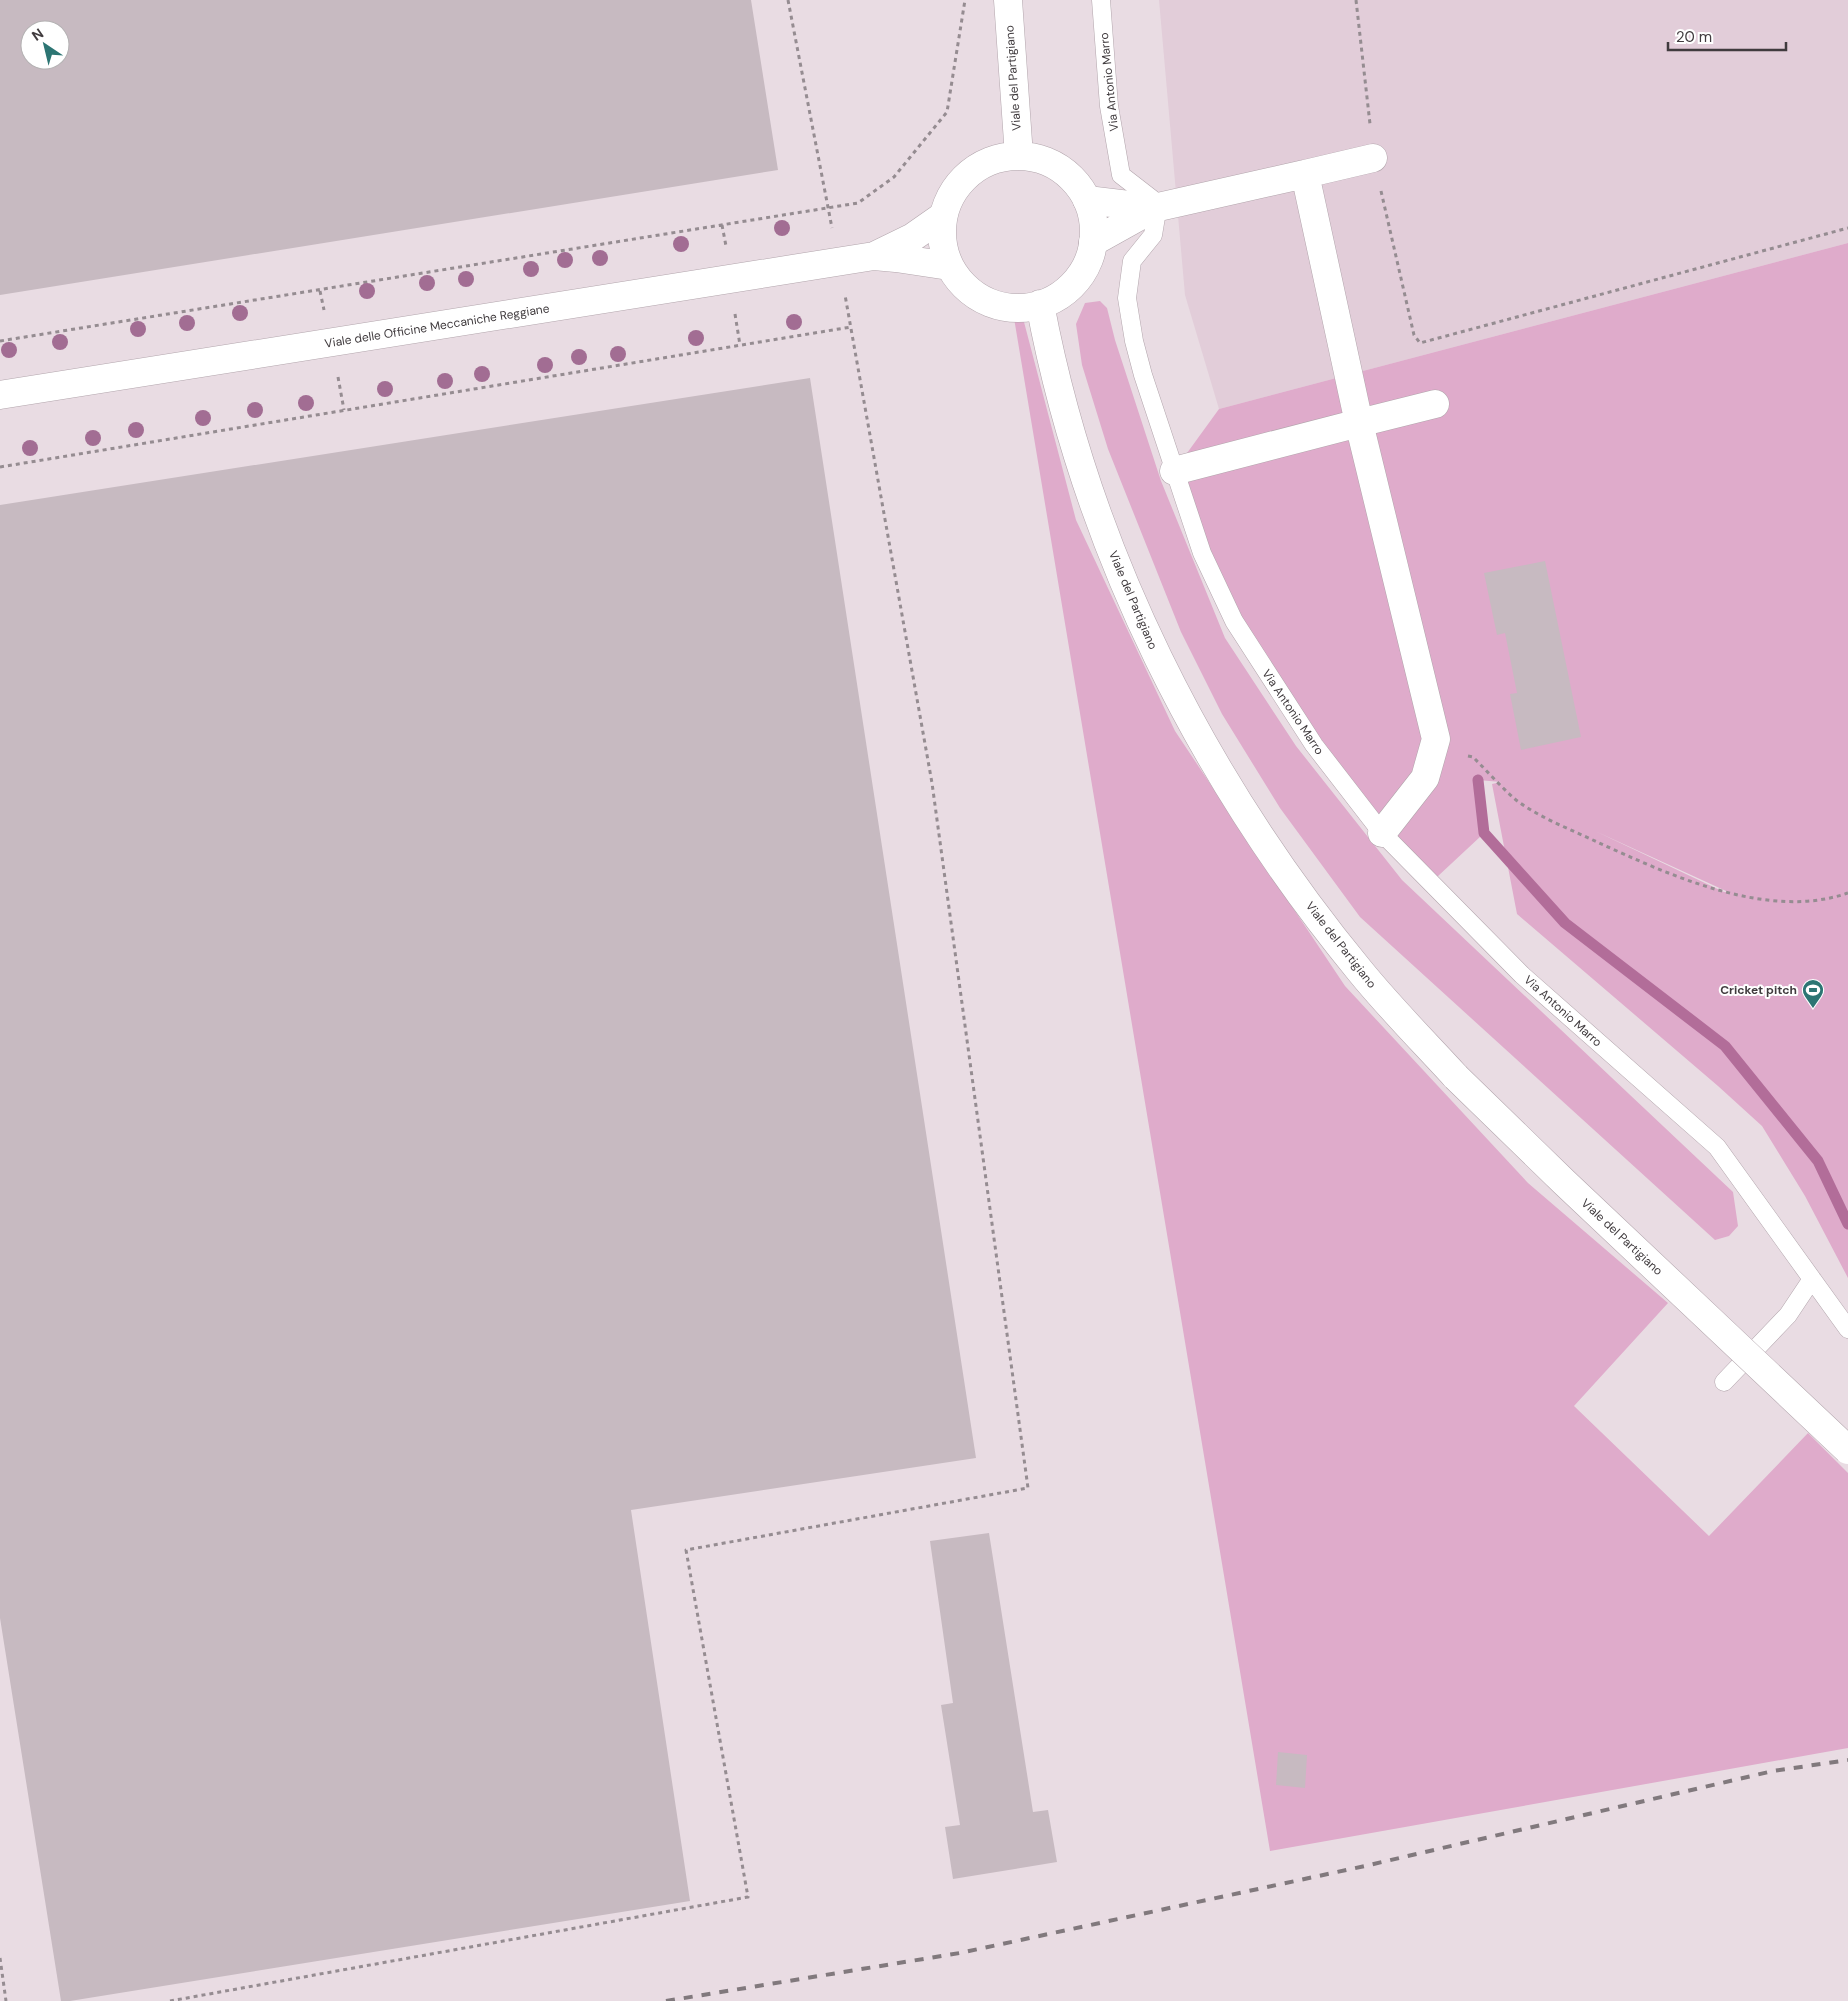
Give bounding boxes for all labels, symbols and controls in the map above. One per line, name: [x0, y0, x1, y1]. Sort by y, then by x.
north arrow: [20, 20, 70, 70]
scale bar: [1668, 20, 1786, 52]
text: N: [28, 24, 47, 45]
street label: Viale del Partigiano: [1001, 25, 1025, 131]
text: 20 m: [1676, 27, 1712, 47]
street label: Via Antonio Marro: [1096, 32, 1122, 132]
street label: Viale delle Officine Meccaniche Reggiane: [323, 300, 551, 352]
street label: Viale del Partigiano: [1105, 548, 1161, 652]
street label: Via Antonio Marro: [1259, 666, 1327, 758]
street label: Viale del Partigiano: [1302, 898, 1380, 992]
street label: Via Antonio Marro: [1521, 972, 1605, 1050]
sports icon: Cricket pitch: [1801, 978, 1825, 1009]
place label: Cricket pitch: [1720, 982, 1797, 998]
street label: Viale del Partigiano: [1578, 1195, 1666, 1279]

